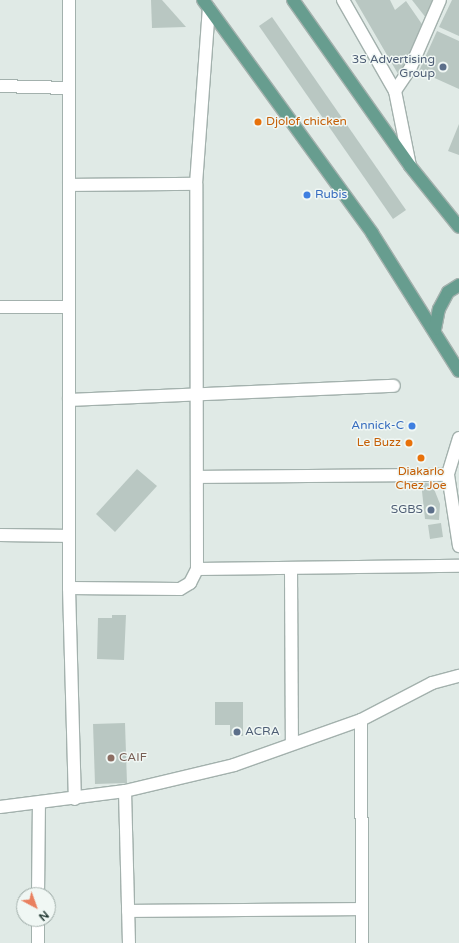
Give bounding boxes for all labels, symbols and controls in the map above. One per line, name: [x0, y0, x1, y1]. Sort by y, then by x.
place label: 3S Advertising Group: [352, 53, 435, 81]
marker: 3S Advertising Group: [438, 62, 448, 72]
place label: Djolof chicken: [266, 115, 347, 129]
marker: Djolof chicken: [253, 117, 263, 127]
place label: Rubis: [315, 188, 347, 202]
marker: Rubis: [302, 190, 312, 200]
place label: Annick-C: [351, 419, 404, 433]
marker: Annick-C: [407, 421, 417, 431]
place label: Le Buzz: [357, 436, 401, 450]
marker: Le Buzz: [404, 438, 414, 448]
marker: Diakarlo Chez Joe: [416, 453, 426, 463]
place label: Diakarlo Chez Joe: [395, 465, 447, 493]
place label: SGBS: [391, 503, 423, 517]
marker: SGBS: [426, 505, 436, 515]
place label: ACRA: [245, 725, 280, 739]
marker: ACRA: [232, 727, 242, 737]
place label: CAIF: [119, 751, 147, 765]
marker: CAIF: [106, 753, 116, 763]
north arrow: [16, 887, 56, 927]
text: N: [36, 908, 51, 923]

